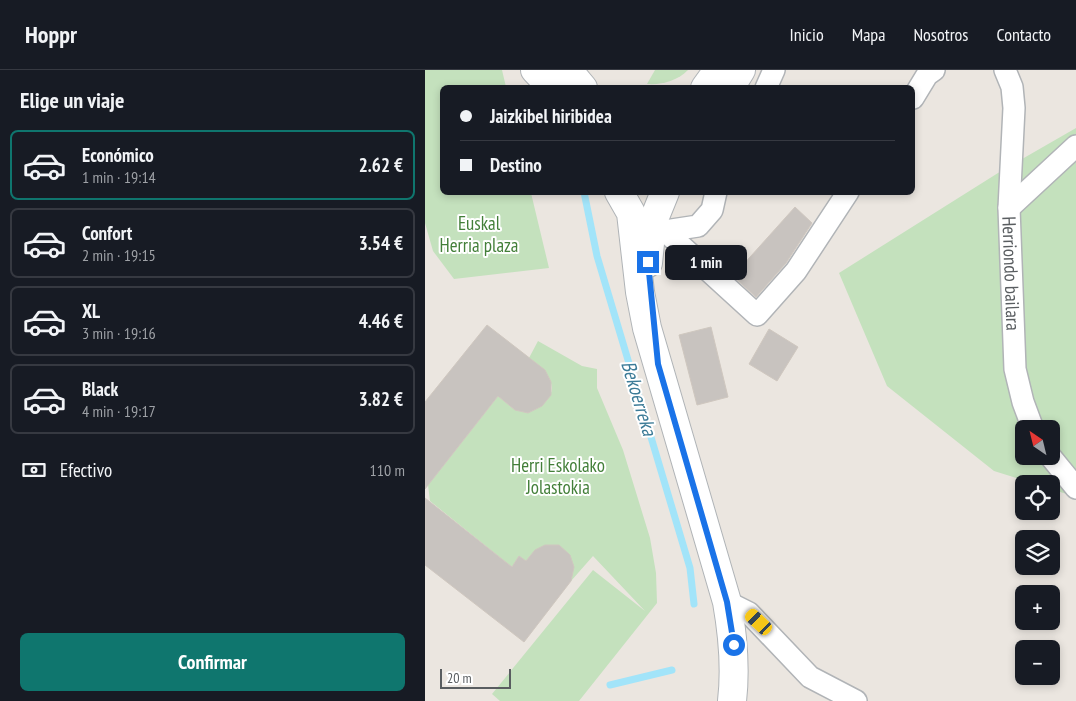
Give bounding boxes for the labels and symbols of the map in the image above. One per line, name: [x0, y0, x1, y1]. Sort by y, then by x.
park label: Euskal Herria plaza: [440, 211, 518, 257]
street label: Herriondo bailara: [997, 216, 1026, 331]
callout: 1 min: [665, 244, 748, 280]
route end: [637, 251, 659, 273]
water label: Bekoerreka: [615, 357, 663, 440]
north arrow: [1015, 420, 1060, 465]
park label: Herri Eskolako Jolastokia: [511, 453, 605, 499]
car: [742, 606, 775, 638]
route start: [723, 634, 745, 656]
scale bar: [440, 666, 511, 689]

